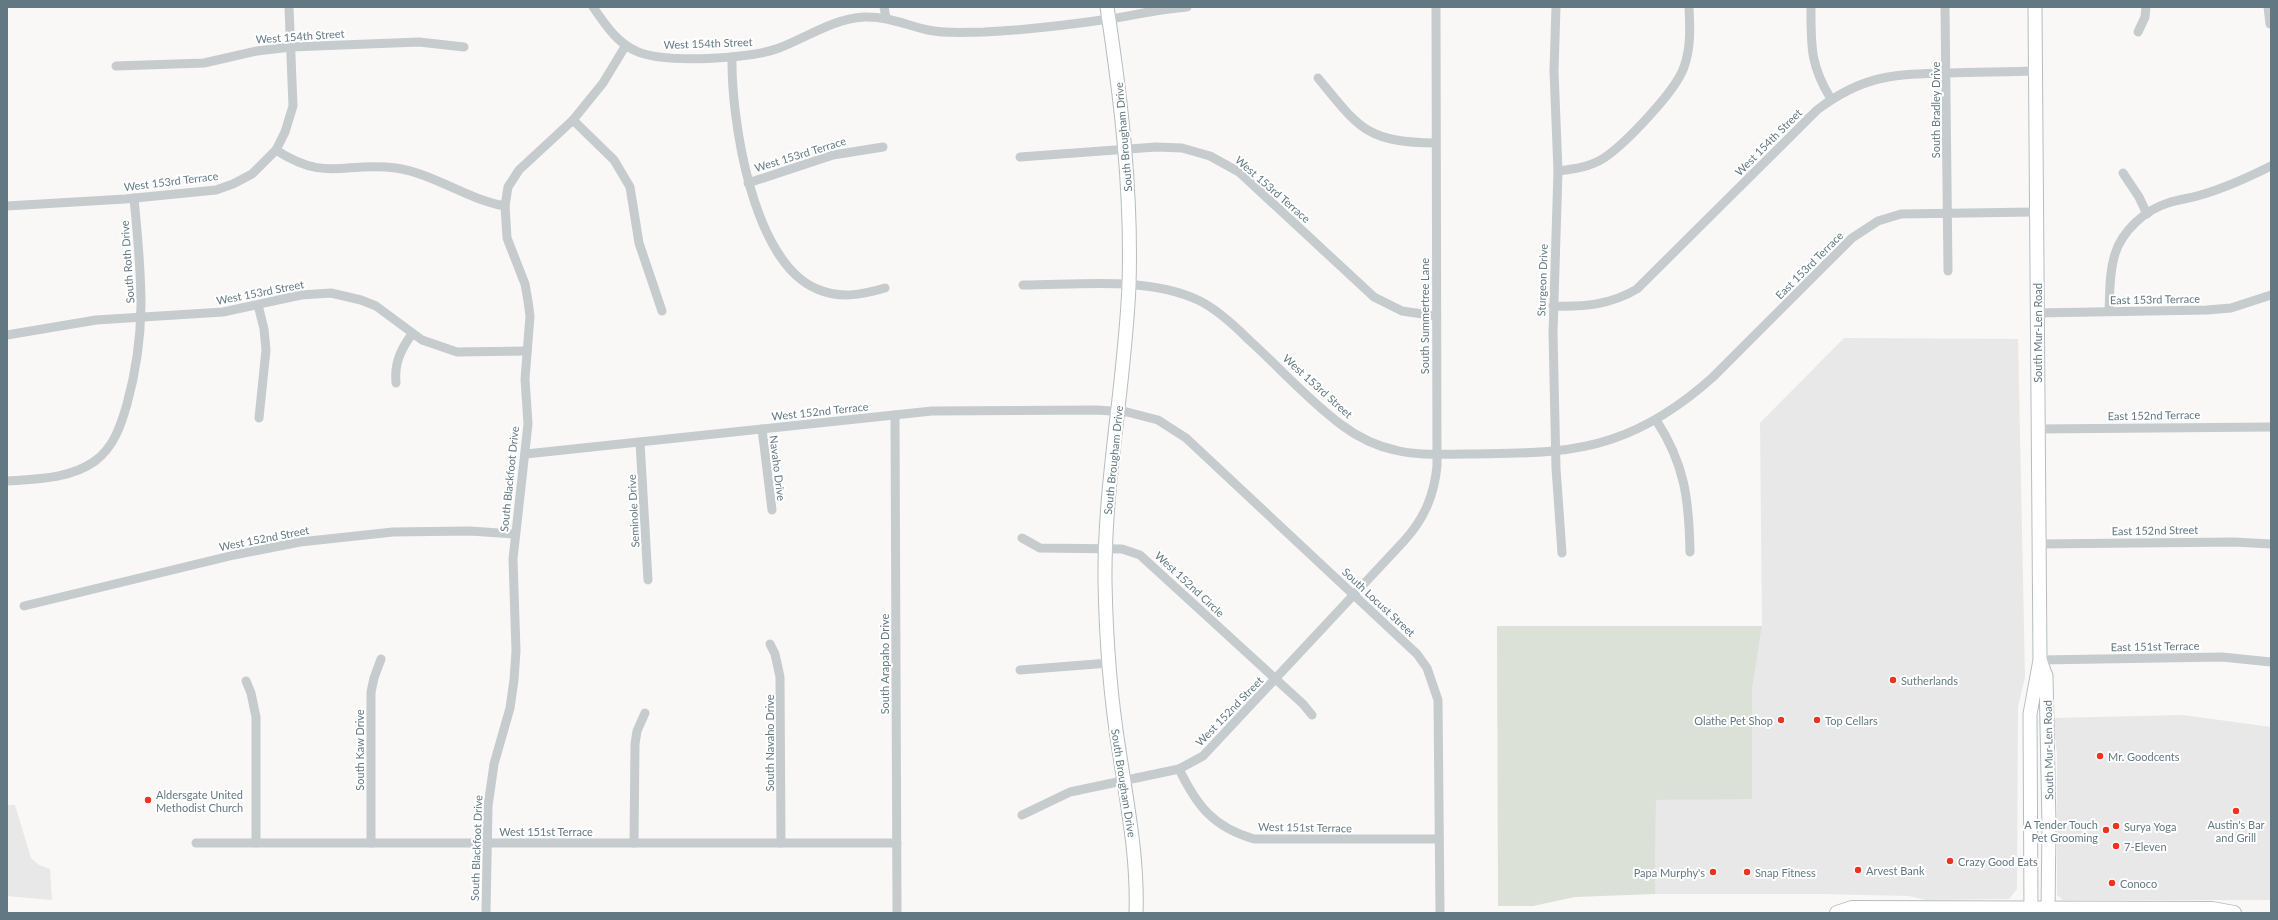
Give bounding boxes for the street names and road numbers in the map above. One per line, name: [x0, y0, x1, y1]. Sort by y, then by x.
street label: West 154th Street: [255, 26, 345, 46]
street label: West 154th Street: [663, 35, 753, 51]
street label: South Bradley Drive: [1929, 62, 1942, 158]
street label: South Brougham Drive: [1112, 82, 1134, 192]
street label: West 154th Street: [1732, 106, 1804, 178]
street label: West 153rd Terrace: [753, 134, 847, 174]
street label: West 153rd Terrace: [1233, 153, 1313, 225]
street label: West 153rd Terrace: [123, 169, 219, 193]
street label: South Roth Drive: [118, 220, 136, 304]
street label: East 153rd Terrace: [1773, 228, 1846, 301]
street label: Sturgeon Drive: [1534, 243, 1550, 316]
street label: South Summertree Lane: [1418, 258, 1431, 374]
street label: West 153rd Street: [215, 277, 305, 307]
street label: South Mur-Len Road: [2031, 283, 2044, 383]
street label: East 153rd Terrace: [2110, 292, 2200, 306]
street label: West 153rd Street: [1281, 351, 1355, 421]
street label: West 152nd Terrace: [771, 399, 869, 423]
street label: South Brougham Drive: [1101, 405, 1125, 515]
street label: East 152nd Terrace: [2108, 408, 2201, 422]
street label: South Blackfoot Drive: [497, 425, 521, 532]
street label: Navaho Drive: [768, 434, 788, 502]
street label: Seminole Drive: [625, 474, 641, 548]
street label: West 152nd Street: [218, 523, 310, 553]
street label: East 152nd Street: [2112, 523, 2198, 537]
street label: West 152nd Circle: [1153, 549, 1227, 619]
street label: South Locust Street: [1340, 565, 1418, 639]
street label: South Arapaho Drive: [878, 613, 891, 714]
street label: East 151st Terrace: [2110, 639, 2200, 653]
street label: West 152nd Street: [1193, 674, 1265, 748]
street label: South Navaho Drive: [763, 694, 776, 792]
street label: South Mur-Len Road: [2041, 700, 2055, 800]
street label: South Kaw Drive: [353, 709, 366, 791]
street label: South Brougham Drive: [1109, 728, 1139, 838]
street label: South Blackfoot Drive: [468, 795, 484, 901]
street label: West 151st Terrace: [1258, 820, 1352, 834]
street label: West 151st Terrace: [499, 825, 593, 838]

